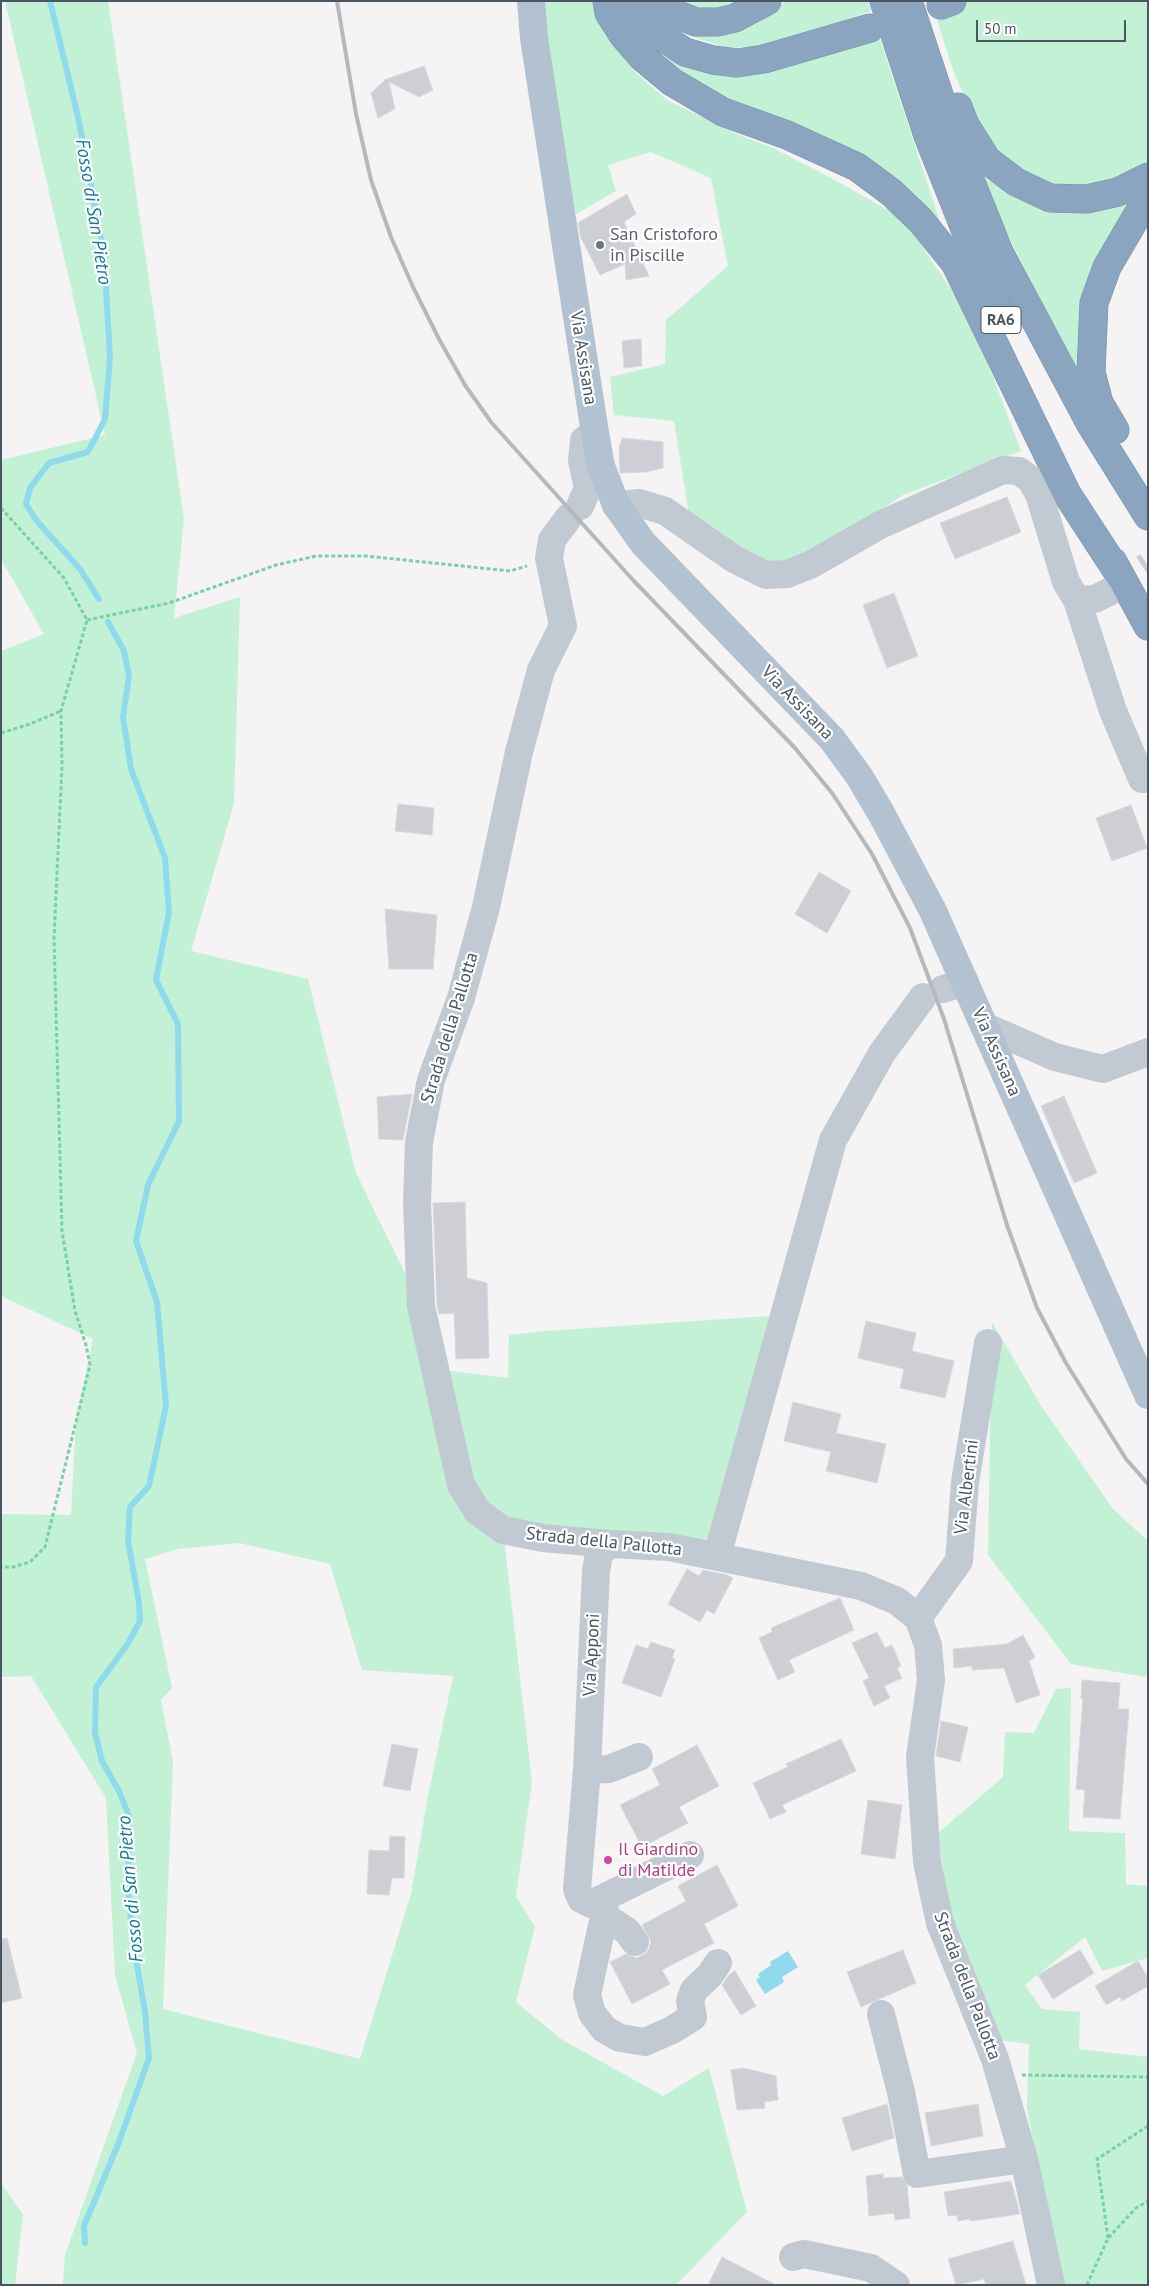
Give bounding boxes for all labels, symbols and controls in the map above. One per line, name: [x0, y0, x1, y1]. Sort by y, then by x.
scale bar: [979, 10, 1129, 42]
text: 50 m: [984, 19, 1017, 38]
water label: Fosso di San Pietro: [70, 137, 116, 287]
place label: San Cristoforo in Piscille: [610, 224, 718, 266]
marker: San Cristoforo in Piscille: [594, 239, 606, 251]
road number: RA6: [981, 306, 1021, 334]
street label: Via Assisana: [565, 310, 601, 406]
street label: Via Assisana: [756, 661, 838, 745]
street label: Strada della Pallotta: [417, 950, 483, 1106]
street label: Via Assisana: [967, 1004, 1025, 1100]
street label: Via Albertini: [950, 1438, 984, 1536]
street label: Strada della Pallotta: [525, 1523, 683, 1561]
street label: Via Apponi: [579, 1613, 605, 1697]
water label: Fosso di San Pietro: [113, 1815, 149, 1963]
place label: Il Giardino di Matilde: [618, 1839, 698, 1882]
marker: Il Giardino di Matilde: [602, 1854, 614, 1866]
street label: Strada della Pallotta: [929, 1909, 1005, 2063]

